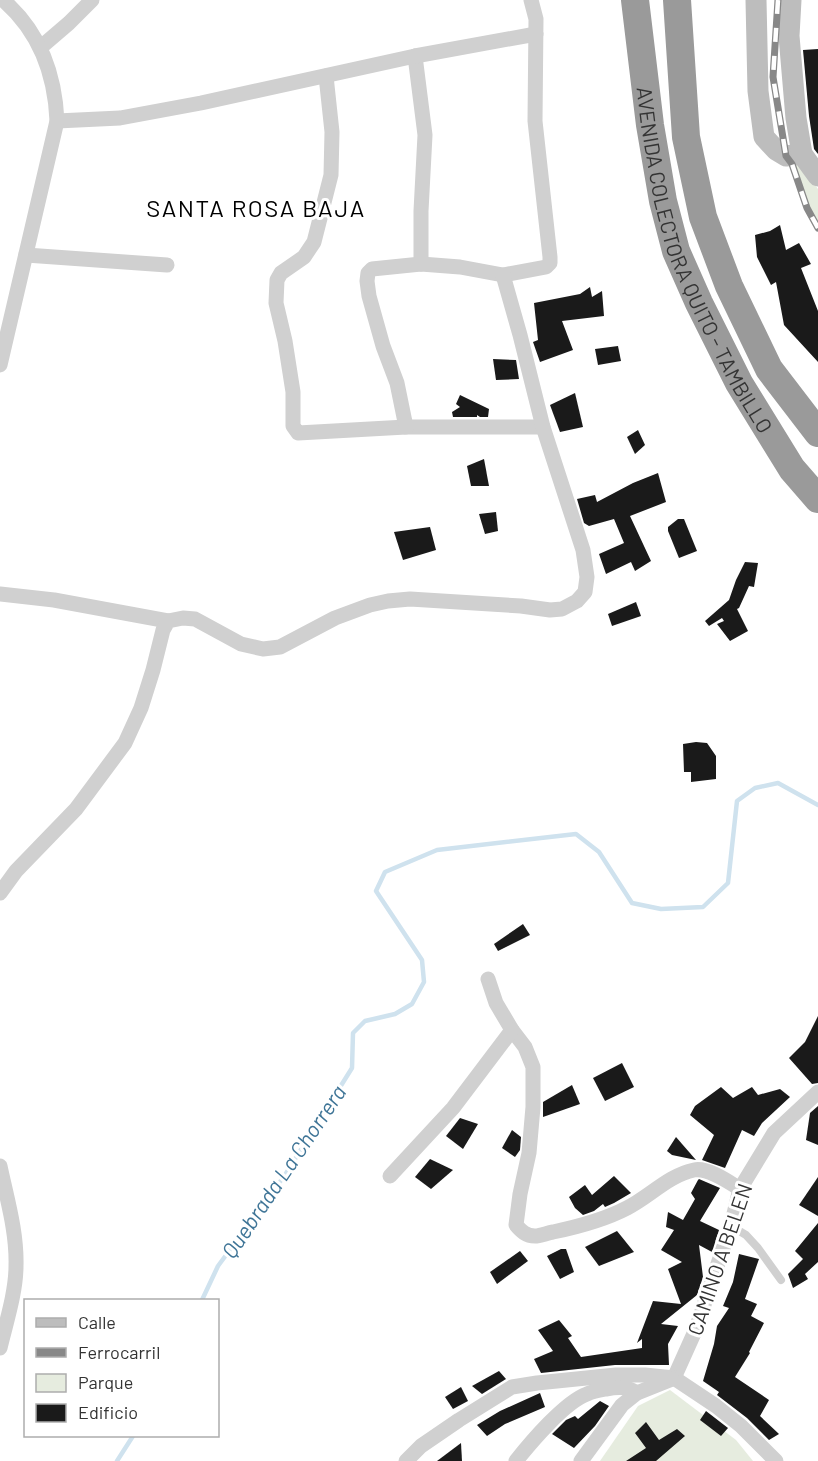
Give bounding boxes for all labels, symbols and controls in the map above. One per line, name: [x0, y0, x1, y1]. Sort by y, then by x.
street label: AVENIDA COLECTORA QUITO - TAMBILLO: [633, 85, 779, 437]
district label: SANTA ROSA BAJA: [146, 193, 366, 222]
water label: Quebrada La Chorrera: [215, 1079, 351, 1263]
street label: CAMINO A BELEN: [681, 1180, 757, 1338]
legend: [24, 1299, 219, 1437]
text: Calle: [78, 1311, 116, 1333]
text: Ferrocarril: [78, 1341, 160, 1363]
text: Parque: [78, 1371, 133, 1393]
text: Edificio: [78, 1401, 138, 1423]

